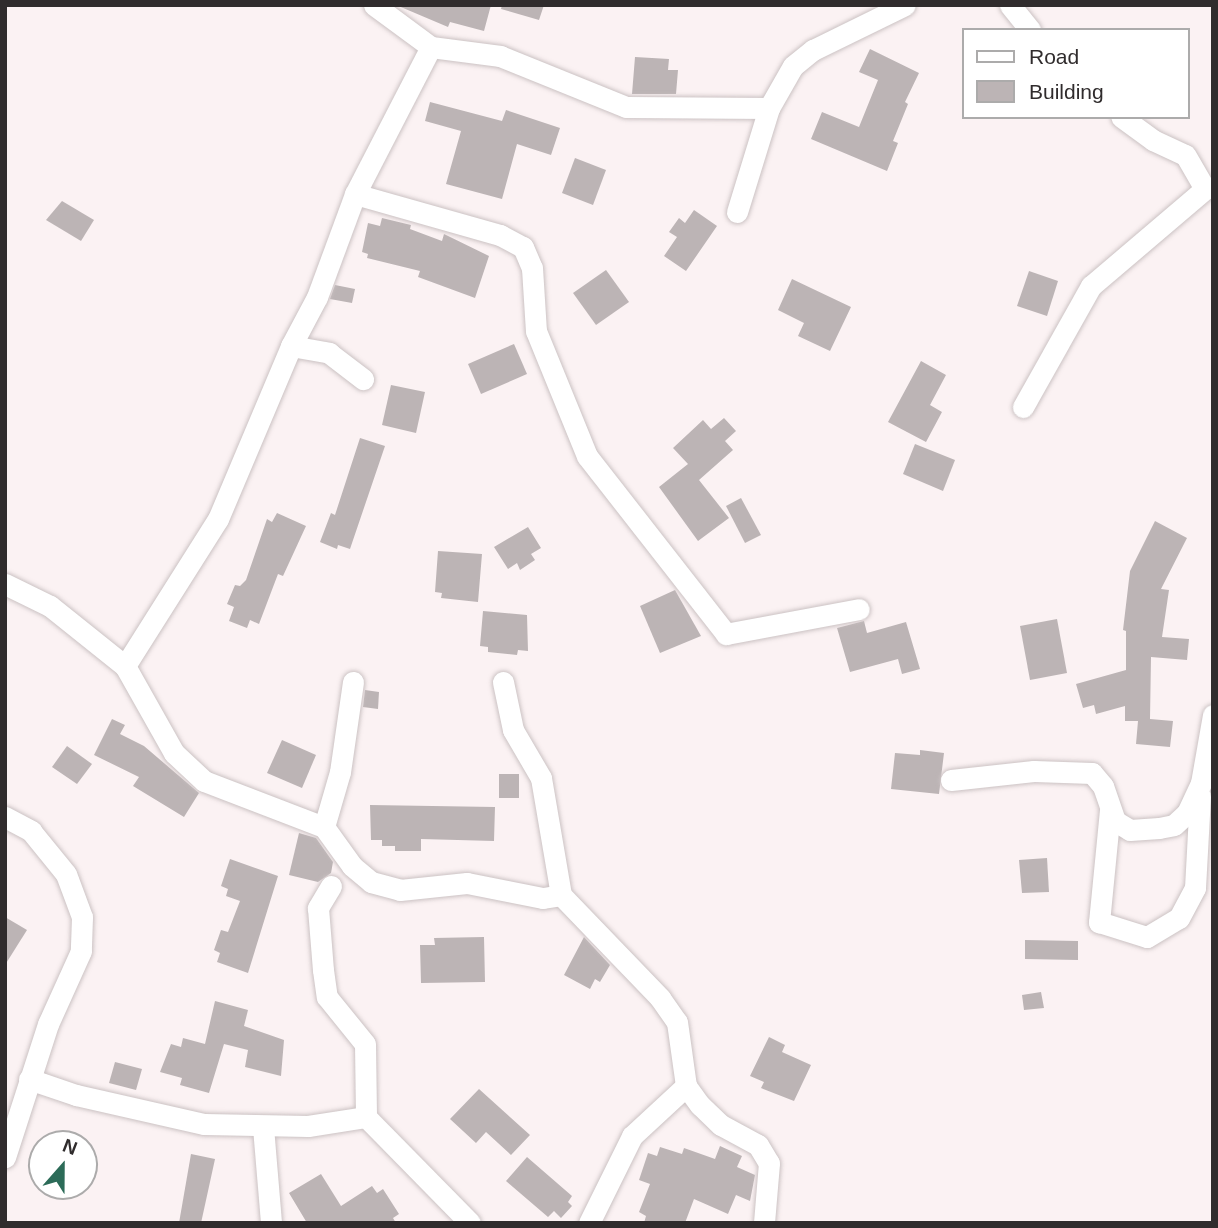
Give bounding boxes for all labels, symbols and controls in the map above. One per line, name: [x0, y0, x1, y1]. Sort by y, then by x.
legend: [962, 28, 1190, 119]
text: Road: [1029, 45, 1079, 68]
text: Building: [1029, 80, 1104, 103]
north arrow: [28, 1130, 98, 1200]
text: N: [60, 1135, 80, 1159]

